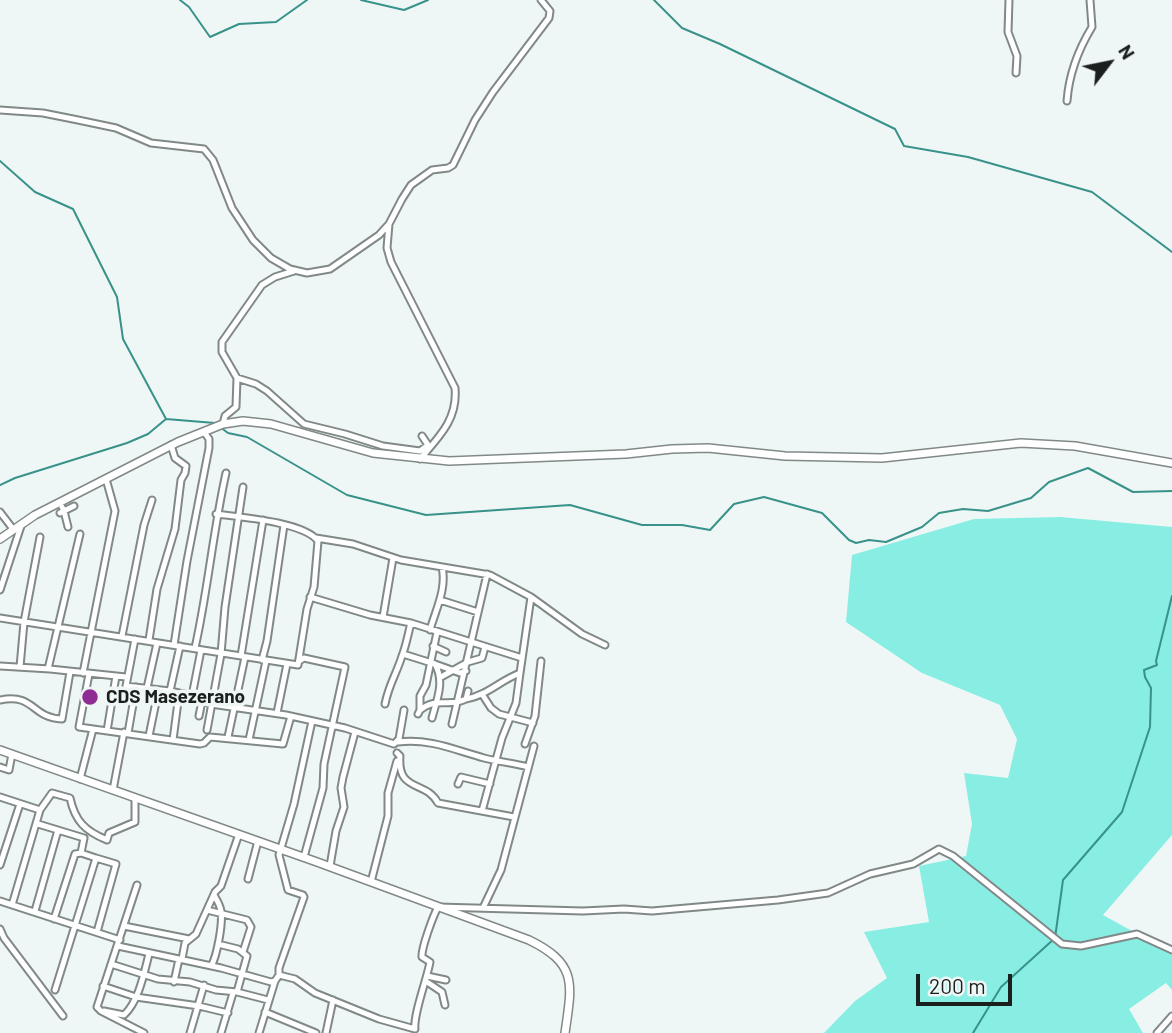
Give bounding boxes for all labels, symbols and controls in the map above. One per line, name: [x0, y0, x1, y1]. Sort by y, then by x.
north arrow: [1074, 28, 1144, 98]
text: N: [1114, 40, 1140, 63]
place label: CDS Masezerano: [106, 686, 245, 708]
marker: CDS Masezerano: [80, 687, 100, 707]
scale bar: [920, 960, 1016, 1004]
text: 200 m: [929, 973, 986, 998]

